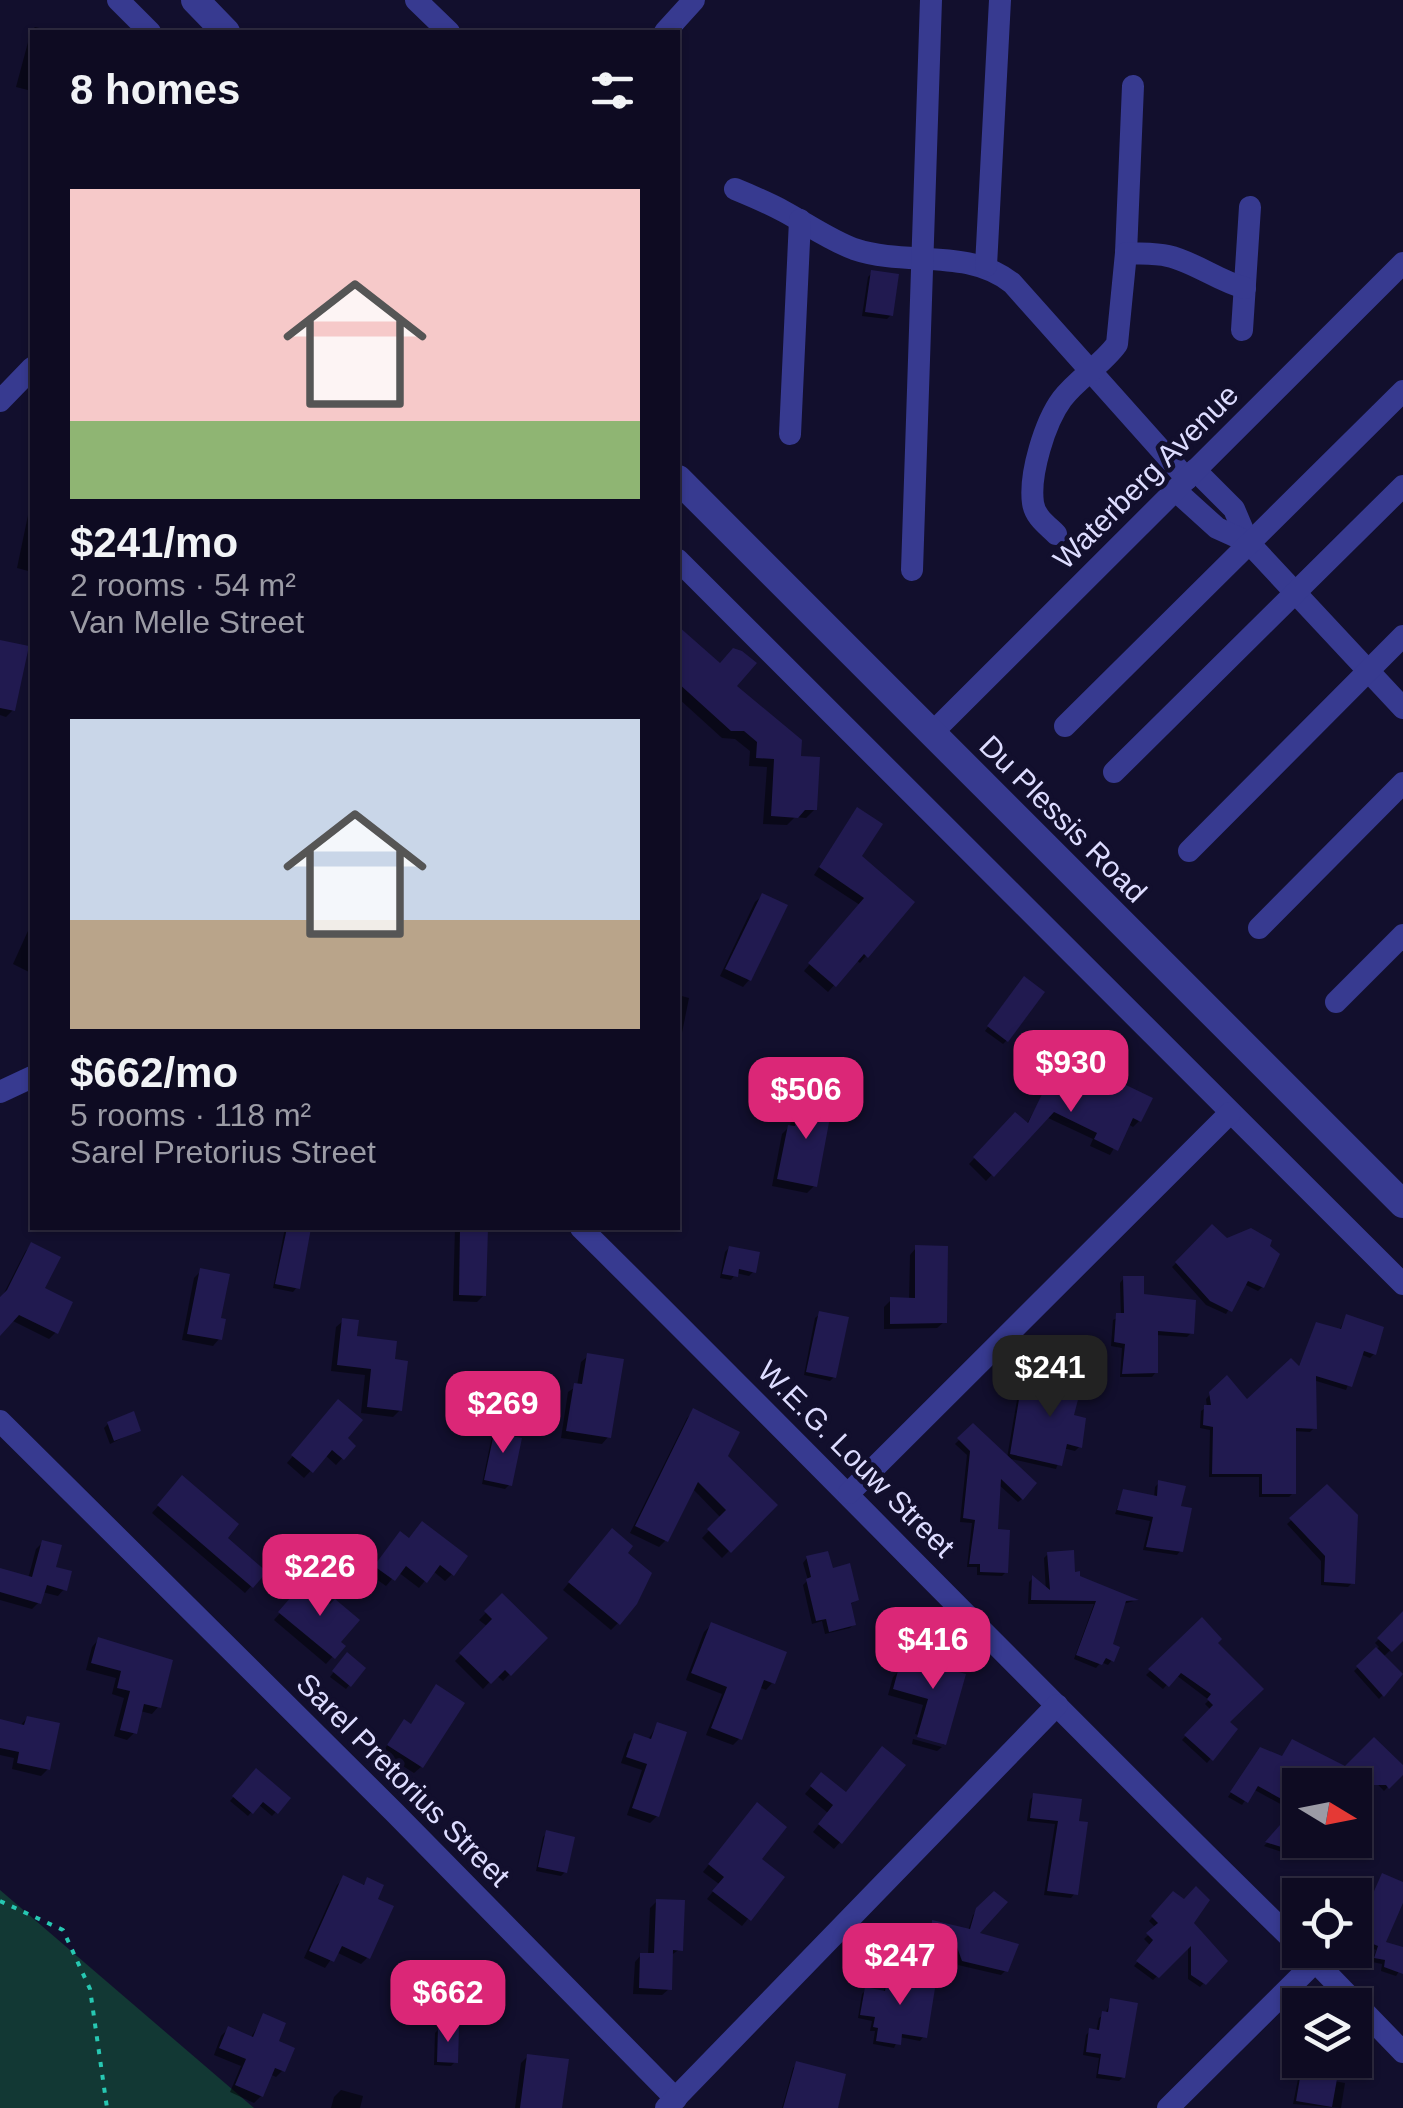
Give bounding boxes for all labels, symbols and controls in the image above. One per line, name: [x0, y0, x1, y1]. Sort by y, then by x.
icon: filters: [585, 63, 640, 118]
text: 8 homes: [70, 66, 240, 113]
icon: home: [265, 254, 445, 434]
street label: Waterberg Avenue: [1047, 378, 1245, 576]
text: $241/mo: [70, 519, 238, 566]
text: 2 rooms · 54 m²: [70, 567, 296, 603]
text: Van Melle Street: [70, 604, 304, 640]
street label: Du Plessis Road: [973, 729, 1153, 909]
icon: home: [265, 784, 445, 964]
pin: $930: [1012, 1030, 1130, 1115]
text: $930: [1035, 1044, 1107, 1080]
text: $662/mo: [70, 1049, 238, 1096]
pin: $506: [747, 1057, 865, 1142]
text: $506: [770, 1071, 842, 1107]
text: 5 rooms · 118 m²: [70, 1097, 311, 1133]
text: Sarel Pretorius Street: [70, 1134, 376, 1170]
pin: $241: [991, 1335, 1109, 1420]
text: $241: [1014, 1349, 1086, 1385]
street label: W.E.G. Louw Street: [752, 1354, 962, 1564]
pin: $269: [444, 1371, 562, 1456]
text: $269: [467, 1385, 539, 1421]
pin: $226: [261, 1534, 379, 1619]
text: $226: [284, 1548, 356, 1584]
pin: $416: [874, 1607, 992, 1692]
text: $416: [897, 1621, 969, 1657]
street label: Sarel Pretorius Street: [290, 1667, 517, 1893]
north arrow: [1282, 1768, 1372, 1858]
map controls: [1282, 1768, 1372, 2078]
button: locate: [1282, 1878, 1372, 1968]
pin: $247: [841, 1923, 959, 2008]
text: $247: [864, 1937, 936, 1973]
pin: $662: [389, 1960, 507, 2045]
text: $662: [412, 1974, 484, 2010]
button: layers: [1282, 1988, 1372, 2078]

